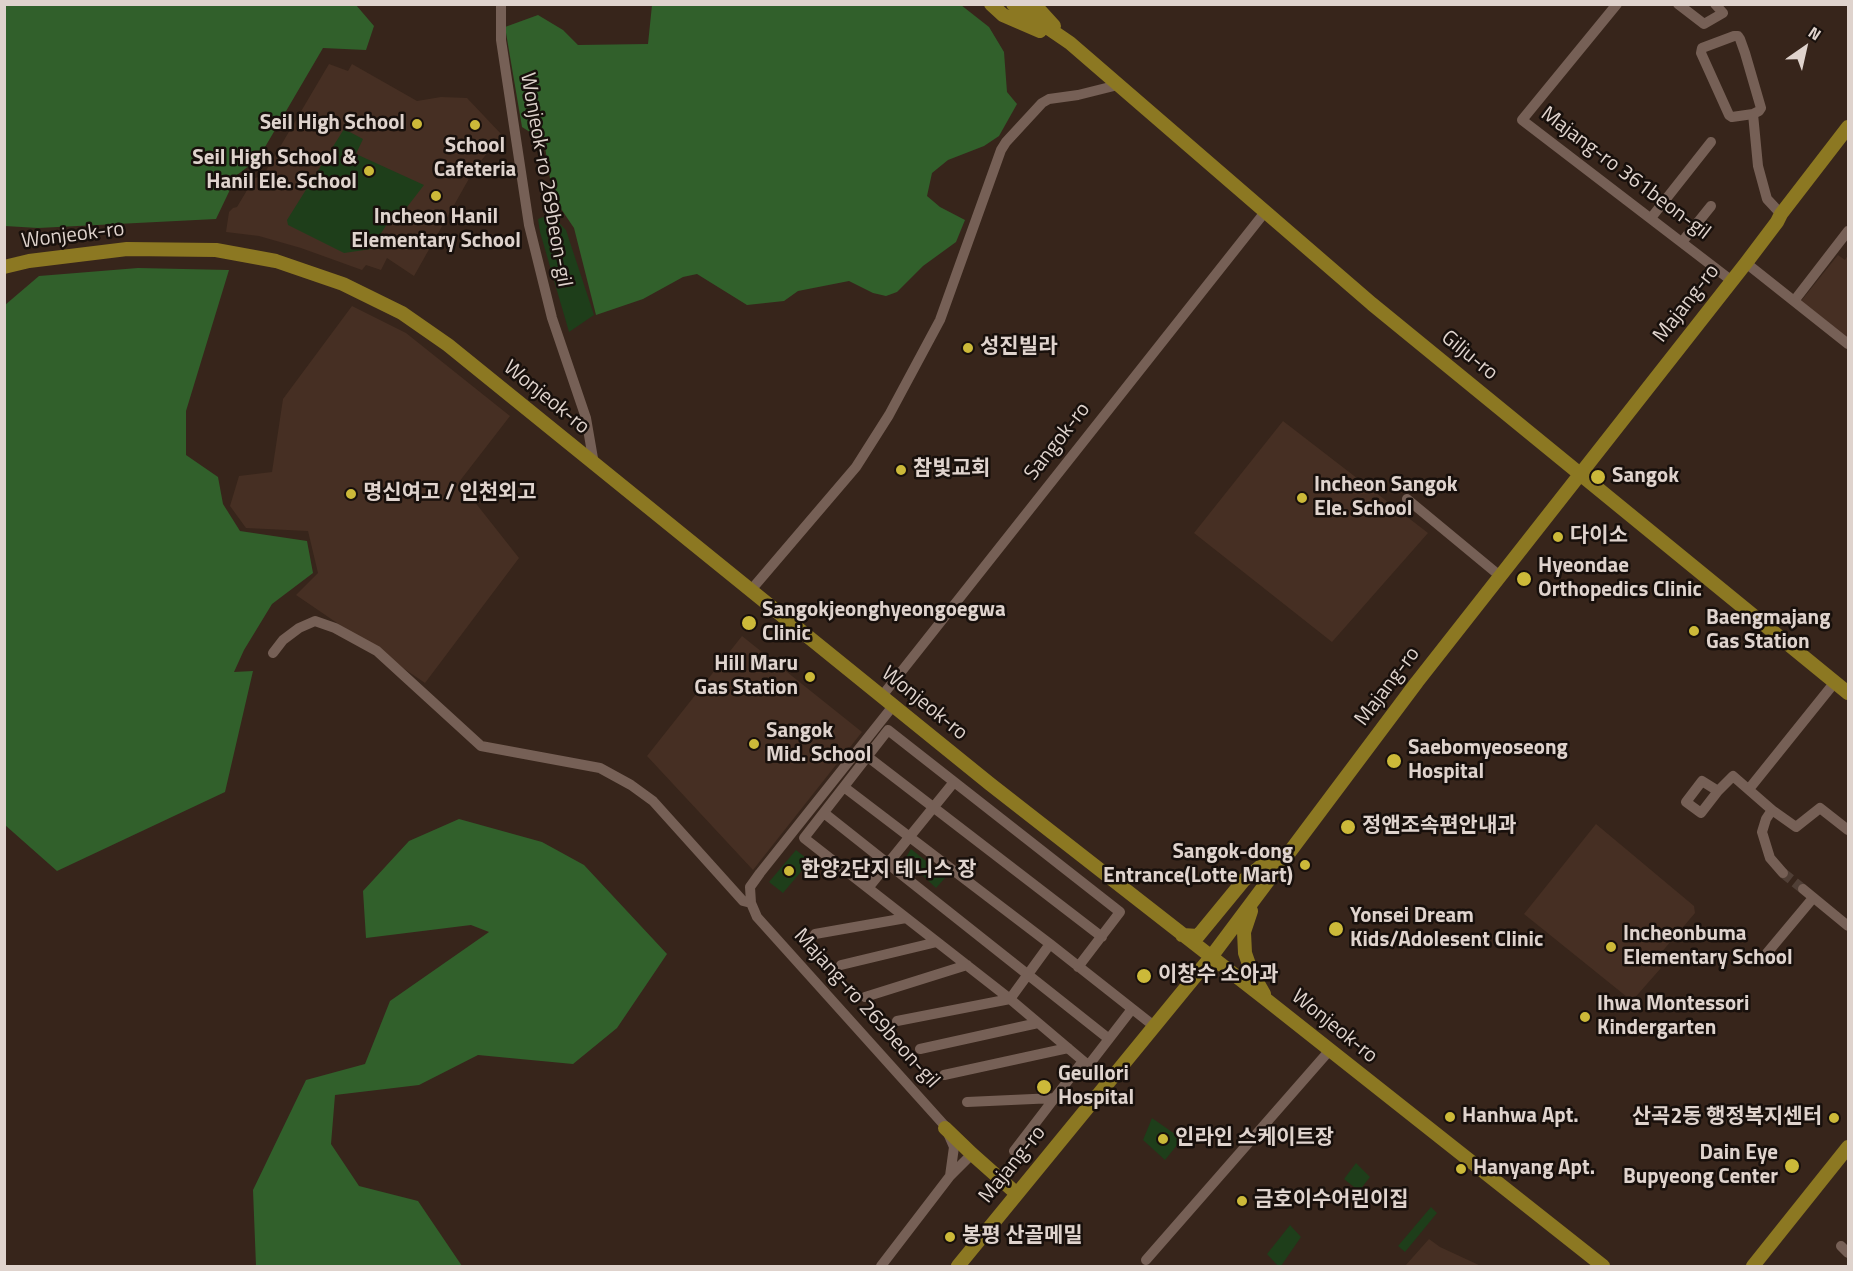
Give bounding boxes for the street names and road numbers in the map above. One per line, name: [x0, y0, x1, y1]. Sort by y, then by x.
street label: Wonjeok-ro 269beon-gil: [514, 71, 576, 289]
street label: Majang-ro 361beon-gil: [1535, 102, 1715, 246]
street label: Wonjeok-ro: [20, 217, 126, 255]
street label: Majang-ro: [1649, 260, 1725, 348]
street label: Gilju-ro: [1436, 326, 1502, 386]
street label: Wonjeok-ro: [498, 356, 594, 440]
street label: Sangok-ro: [1020, 398, 1096, 486]
street label: Majang-ro: [1350, 643, 1426, 731]
street label: Wonjeok-ro: [876, 662, 972, 746]
street label: Majang-ro 269beon-gil: [788, 924, 944, 1094]
street label: Wonjeok-ro: [1286, 985, 1382, 1069]
street label: Majang-ro: [974, 1121, 1052, 1209]

